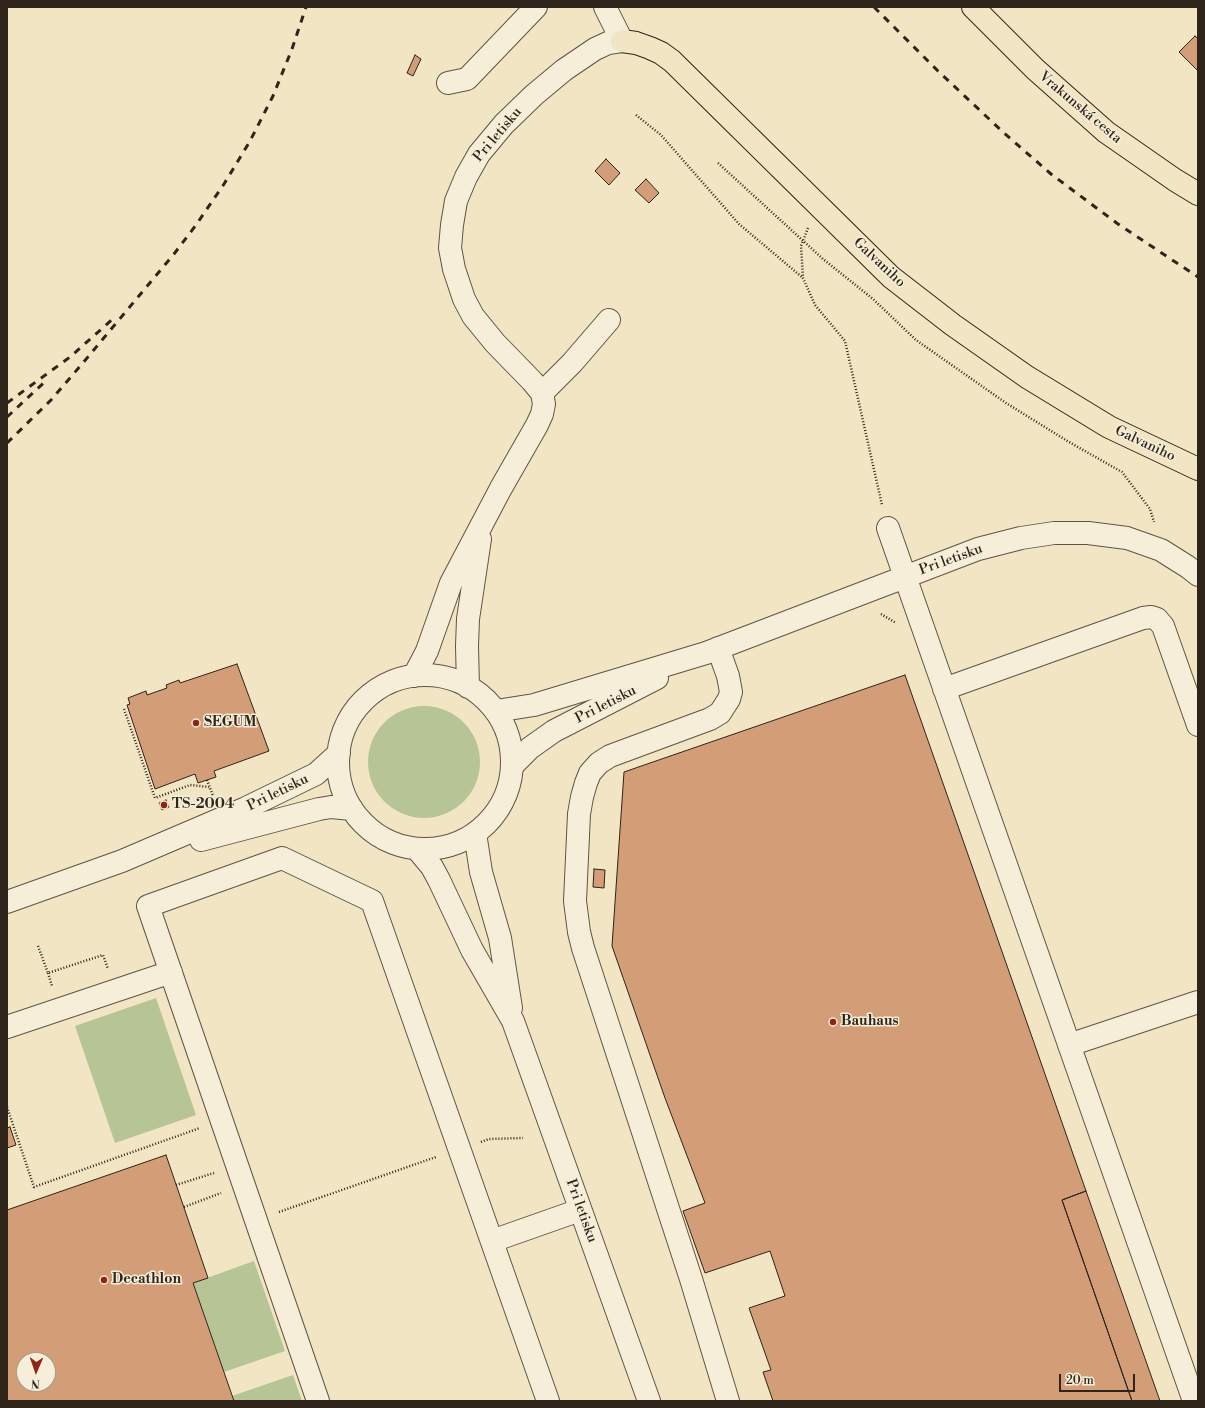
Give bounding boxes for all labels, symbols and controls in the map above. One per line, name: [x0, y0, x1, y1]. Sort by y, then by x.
street label: Vrakunská cesta: [1035, 69, 1125, 147]
street label: Pri letisku: [470, 104, 526, 166]
street label: Galvaniho: [850, 235, 908, 291]
street label: Galvaniho: [1112, 423, 1178, 465]
street label: Pri letisku: [917, 541, 985, 579]
street label: Pri letisku: [573, 683, 639, 727]
place label: SEGUM: [204, 715, 257, 731]
marker: SEGUM: [191, 718, 201, 728]
street label: Pri letisku: [245, 771, 311, 815]
place label: TS-2004: [172, 797, 234, 813]
marker: TS-2004: [159, 800, 169, 810]
place label: Bauhaus: [841, 1014, 898, 1030]
marker: Bauhaus: [828, 1017, 838, 1027]
street label: Pri letisku: [562, 1177, 600, 1245]
place label: Decathlon: [112, 1272, 181, 1288]
marker: Decathlon: [99, 1275, 109, 1285]
north arrow: [16, 1352, 56, 1392]
scale bar: [1061, 1366, 1137, 1392]
text: 20 m: [1066, 1373, 1094, 1388]
text: N: [31, 1376, 40, 1390]

